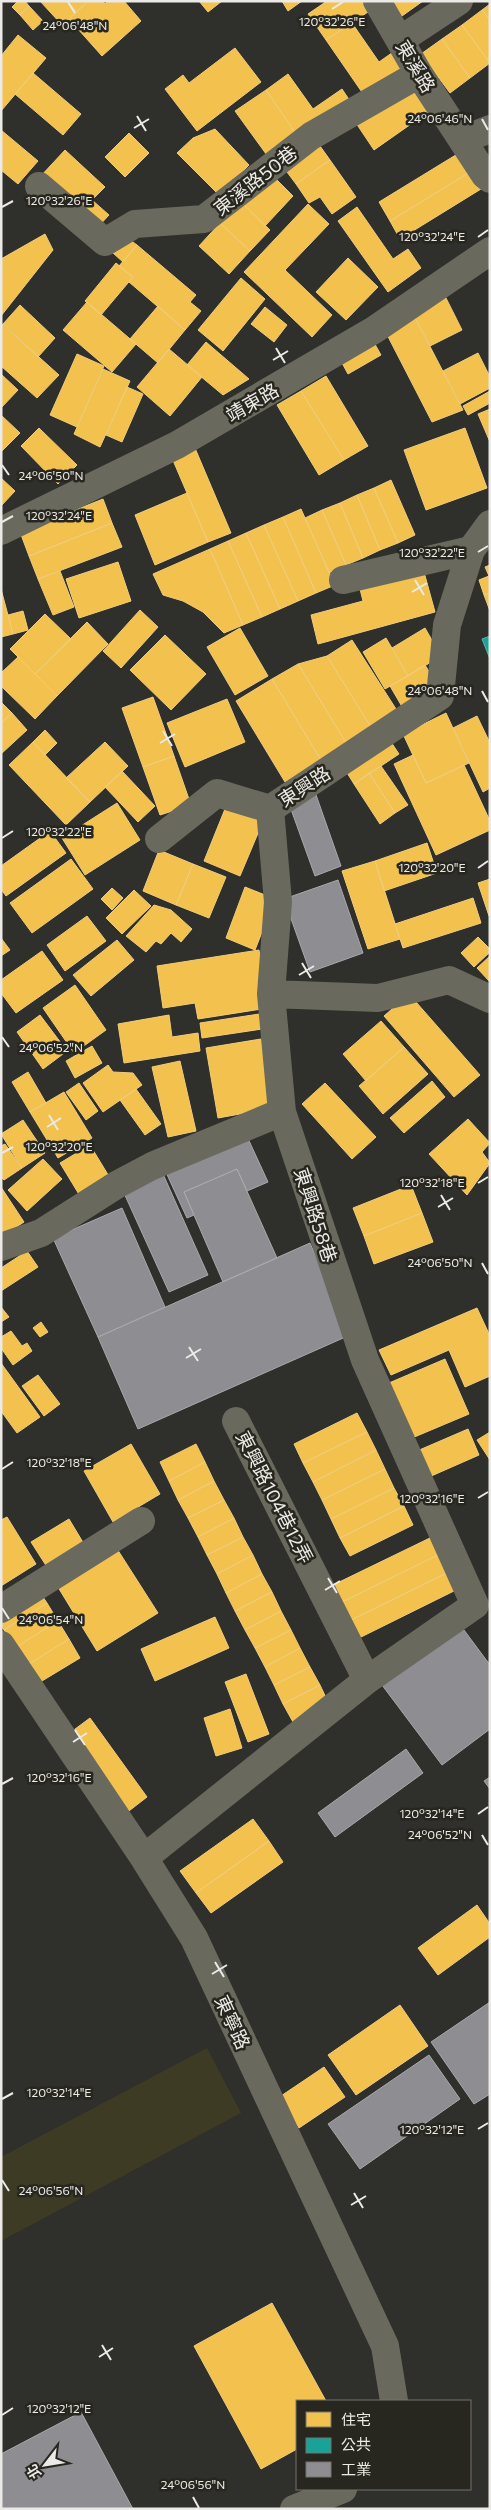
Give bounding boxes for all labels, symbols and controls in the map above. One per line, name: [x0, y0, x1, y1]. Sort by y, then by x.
text: 120°32'26"E: [299, 14, 365, 28]
text: 24°06'48"N: [43, 18, 107, 32]
street label: 東溪路: [391, 36, 441, 96]
text: 24°06'46"N: [408, 111, 472, 125]
street label: 東溪路50巷: [209, 140, 301, 220]
text: 120°32'26"E: [26, 193, 92, 207]
text: 120°32'24"E: [399, 229, 465, 243]
street label: 靖東路: [222, 378, 282, 426]
text: 24°06'50"N: [18, 468, 84, 482]
text: 120°32'24"E: [26, 508, 92, 522]
text: 120°32'22"E: [399, 545, 465, 559]
text: 24°06'48"N: [408, 683, 472, 697]
street label: 東興路: [274, 761, 334, 811]
text: 120°32'22"E: [26, 824, 92, 838]
text: 120°32'20"E: [398, 860, 466, 874]
text: 24°06'52"N: [19, 1040, 83, 1054]
text: 120°32'20"E: [25, 1139, 93, 1153]
street label: 東興路58巷: [290, 1165, 342, 1265]
text: 120°32'18"E: [399, 1175, 465, 1189]
text: 24°06'50"N: [407, 1255, 473, 1269]
street label: 東興路104巷12弄: [232, 1427, 318, 1567]
text: 120°32'18"E: [26, 1455, 92, 1469]
text: 120°32'16"E: [399, 1491, 465, 1505]
text: 24°06'54"N: [19, 1612, 83, 1626]
text: 120°32'16"E: [26, 1770, 92, 1784]
text: 120°32'14"E: [399, 1806, 465, 1820]
text: 24°06'52"N: [408, 1827, 472, 1841]
street label: 東寧路: [211, 1991, 255, 2053]
text: 120°32'14"E: [26, 2085, 92, 2099]
text: 120°32'12"E: [400, 2122, 464, 2136]
text: 24°06'56"N: [19, 2183, 83, 2197]
legend: [296, 2400, 471, 2490]
text: 120°32'12"E: [27, 2401, 91, 2415]
text: 住宅: [341, 2410, 371, 2428]
text: 公共: [341, 2435, 371, 2453]
north arrow: [20, 2440, 70, 2490]
text: 工業: [341, 2460, 371, 2478]
text: 北: [23, 2462, 44, 2482]
text: 24°06'56"N: [161, 2477, 225, 2491]

